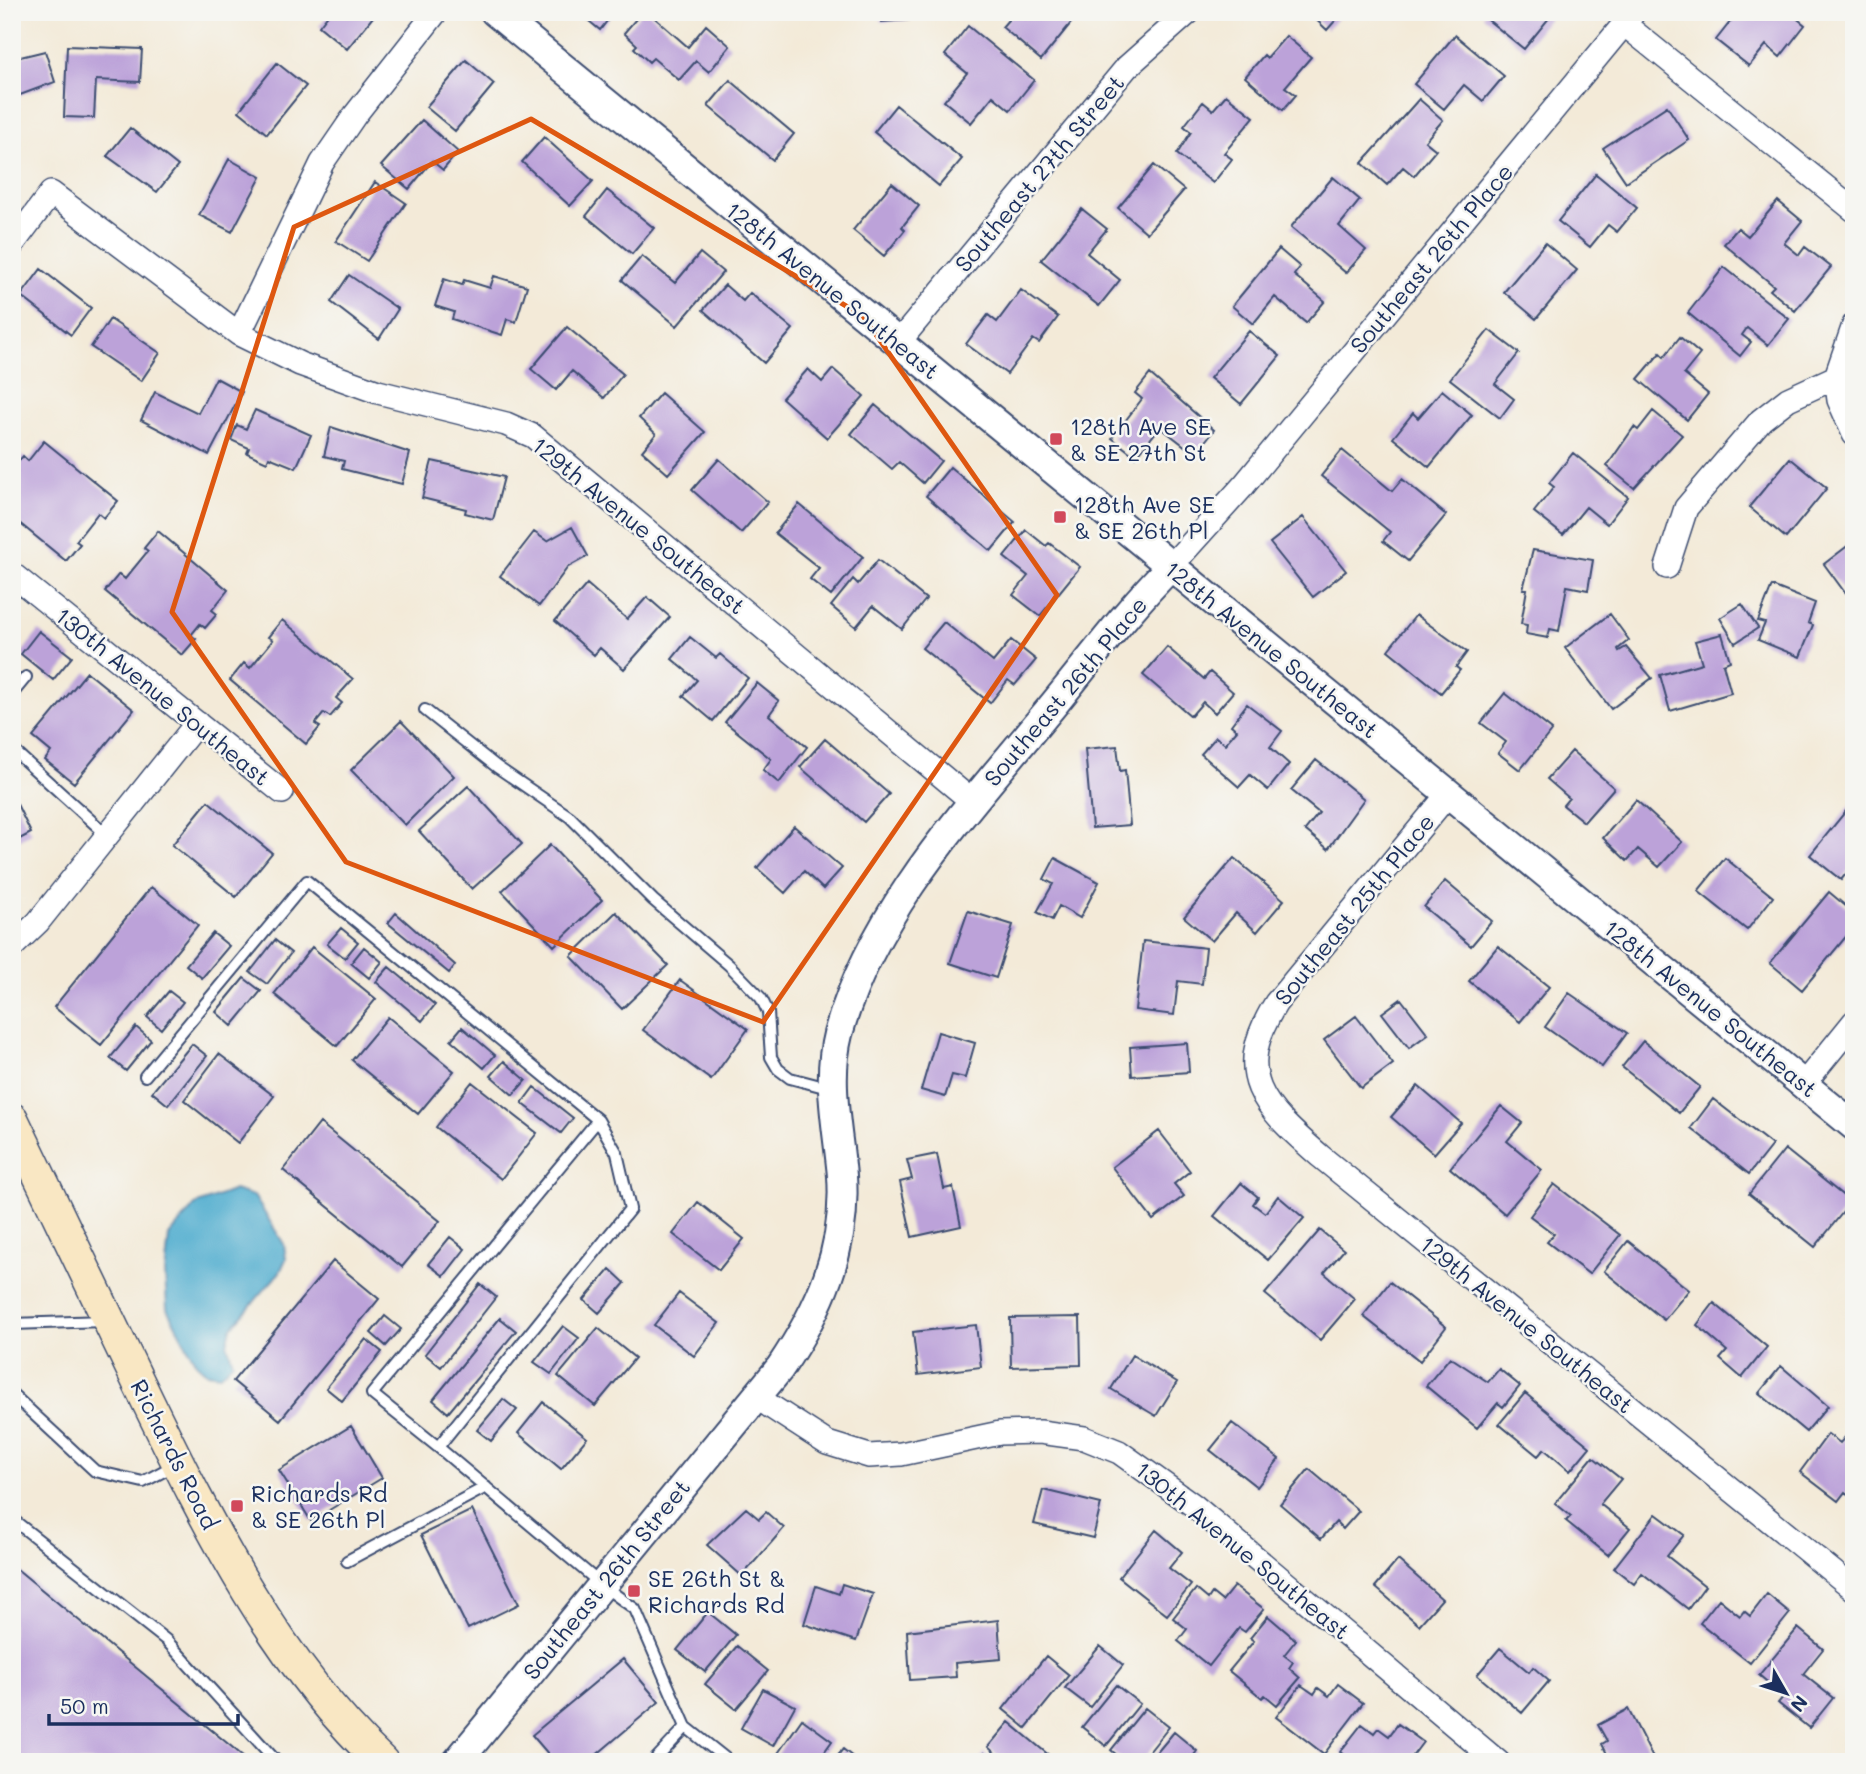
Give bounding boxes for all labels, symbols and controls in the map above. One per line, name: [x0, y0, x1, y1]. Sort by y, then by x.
street label: Southeast 27th Street: [948, 68, 1130, 278]
street label: Southeast 26th Place: [1343, 157, 1519, 359]
street label: 128th Avenue Southeast: [720, 194, 946, 386]
place label: 128th Ave SE & SE 27th St: [1070, 411, 1211, 467]
street label: 129th Avenue Southeast: [526, 430, 752, 620]
marker: 128th Ave SE & SE 27th St: [1048, 431, 1064, 447]
place label: 128th Ave SE & SE 26th Pl: [1074, 489, 1215, 545]
marker: 128th Ave SE & SE 26th Pl: [1052, 509, 1068, 525]
street label: 128th Avenue Southeast: [1159, 553, 1385, 745]
street label: Southeast 26th Place: [977, 590, 1153, 792]
street label: 130th Avenue Southeast: [50, 600, 276, 792]
street label: Southeast 25th Place: [1267, 807, 1441, 1011]
street label: 128th Avenue Southeast: [1598, 912, 1824, 1104]
street label: 129th Avenue Southeast: [1414, 1229, 1640, 1419]
street label: Richards Road: [124, 1374, 226, 1534]
street label: 130th Avenue Southeast: [1130, 1454, 1356, 1646]
street label: Southeast 26th Street: [516, 1472, 696, 1686]
place label: Richards Rd & SE 26th Pl: [251, 1478, 388, 1534]
marker: Richards Rd & SE 26th Pl: [229, 1498, 245, 1514]
place label: SE 26th St & Richards Rd: [648, 1563, 786, 1619]
marker: SE 26th St & Richards Rd: [626, 1583, 642, 1599]
north arrow: [1750, 1658, 1820, 1728]
scale bar: [49, 1683, 238, 1727]
text: N: [1785, 1691, 1814, 1717]
text: 50 m: [60, 1692, 109, 1719]

